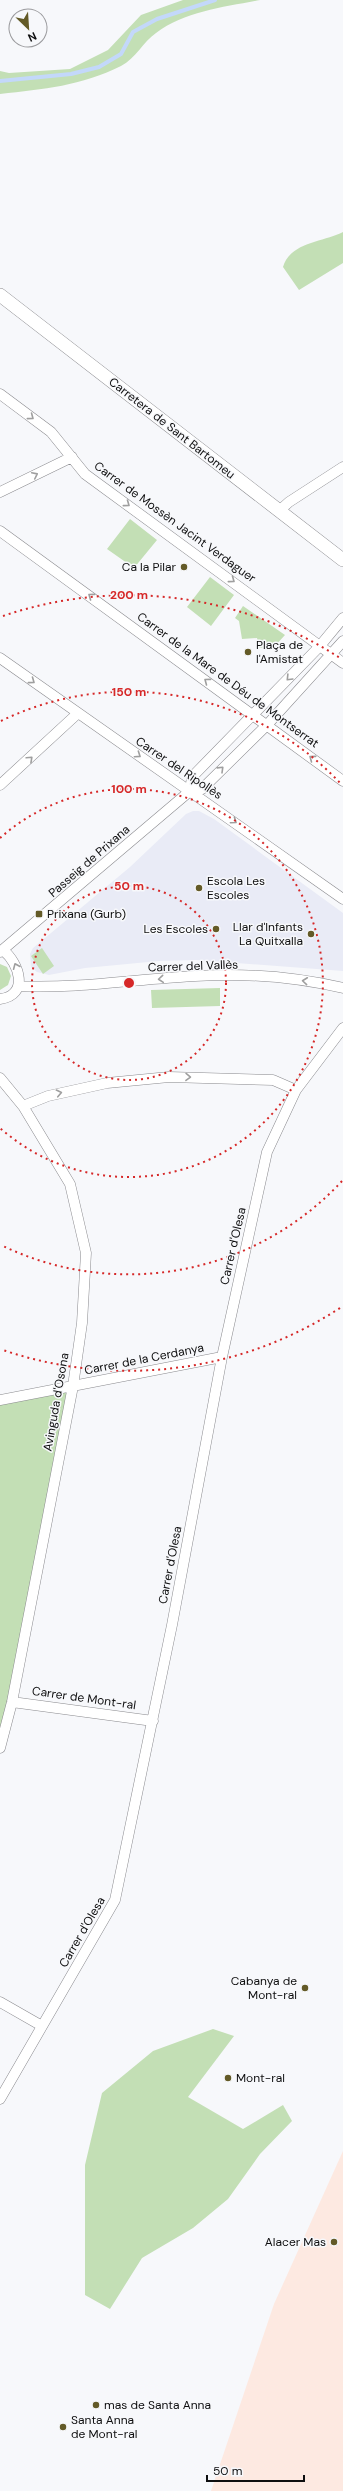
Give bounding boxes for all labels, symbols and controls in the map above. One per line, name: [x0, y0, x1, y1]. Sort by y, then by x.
north arrow: [8, 8, 48, 48]
text: N: [26, 29, 39, 45]
street label: Carretera de Sant Bartomeu: [106, 374, 238, 482]
one-way arrow: [27, 412, 34, 419]
street label: Carrer de Mossèn Jacint Verdaguer: [91, 458, 259, 586]
one-way arrow: [31, 472, 38, 480]
one-way arrow: [122, 499, 129, 506]
place label: Ca la Pilar: [122, 559, 177, 575]
marker: Ca la Pilar: [179, 562, 189, 572]
one-way arrow: [228, 575, 235, 583]
text: 200 m: [110, 587, 148, 603]
one-way arrow: [88, 594, 95, 601]
street label: Carrer de la Mare de Déu de Montserrat: [134, 609, 322, 752]
place label: Plaça de l'Amistat: [256, 637, 303, 667]
marker: Plaça de l'Amistat: [243, 647, 253, 657]
one-way arrow: [286, 673, 294, 681]
one-way arrow: [27, 676, 34, 683]
one-way arrow: [204, 679, 211, 686]
text: 150 m: [112, 684, 146, 700]
street label: Carrer del Ripollès: [133, 733, 225, 803]
one-way arrow: [134, 750, 141, 758]
one-way arrow: [25, 756, 33, 764]
one-way arrow: [309, 756, 316, 763]
one-way arrow: [216, 766, 224, 774]
text: 100 m: [111, 781, 147, 797]
one-way arrow: [229, 816, 236, 823]
street label: Passeig de Prixana: [45, 821, 133, 901]
place label: Escola Les Escoles: [207, 873, 265, 903]
text: 50 m: [114, 878, 144, 894]
marker: Escola Les Escoles: [194, 883, 204, 893]
place label: Prixana (Gurb): [47, 906, 126, 922]
marker: Prixana (Gurb): [34, 909, 44, 919]
place label: Llar d'Infants La Quitxalla: [233, 919, 303, 949]
place label: Les Escoles: [144, 921, 208, 937]
marker: Les Escoles: [211, 924, 221, 934]
marker: Llar d'Infants La Quitxalla: [306, 929, 316, 939]
street label: Carrer del Vallès: [147, 956, 239, 976]
one-way arrow: [13, 963, 21, 970]
one-way arrow: [158, 974, 164, 983]
centre of rings: [122, 976, 136, 990]
one-way arrow: [302, 977, 308, 986]
one-way arrow: [185, 1073, 191, 1081]
one-way arrow: [56, 1090, 63, 1098]
street label: Carrer d'Olesa: [216, 1206, 250, 1286]
street label: Carrer de la Cerdanya: [83, 1340, 205, 1378]
street label: Avinguda d'Osona: [39, 1352, 73, 1452]
street label: Carrer d'Olesa: [155, 1525, 185, 1605]
street label: Carrer de Mont-ral: [31, 1683, 137, 1713]
street label: Carrer d'Olesa: [55, 1894, 109, 1970]
place label: Cabanya de Mont-ral: [231, 1973, 297, 2003]
marker: Cabanya de Mont-ral: [300, 1983, 310, 1993]
place label: Mont-ral: [236, 2070, 285, 2086]
marker: Mont-ral: [223, 2073, 233, 2083]
place label: Alacer Mas: [265, 2234, 326, 2250]
marker: Alacer Mas: [329, 2237, 339, 2247]
place label: mas de Santa Anna: [104, 2397, 211, 2413]
marker: mas de Santa Anna: [91, 2400, 101, 2410]
place label: Santa Anna de Mont-ral: [71, 2412, 137, 2442]
marker: Santa Anna de Mont-ral: [58, 2422, 68, 2432]
scale bar: [207, 2457, 304, 2483]
text: 50 m: [213, 2463, 242, 2479]

